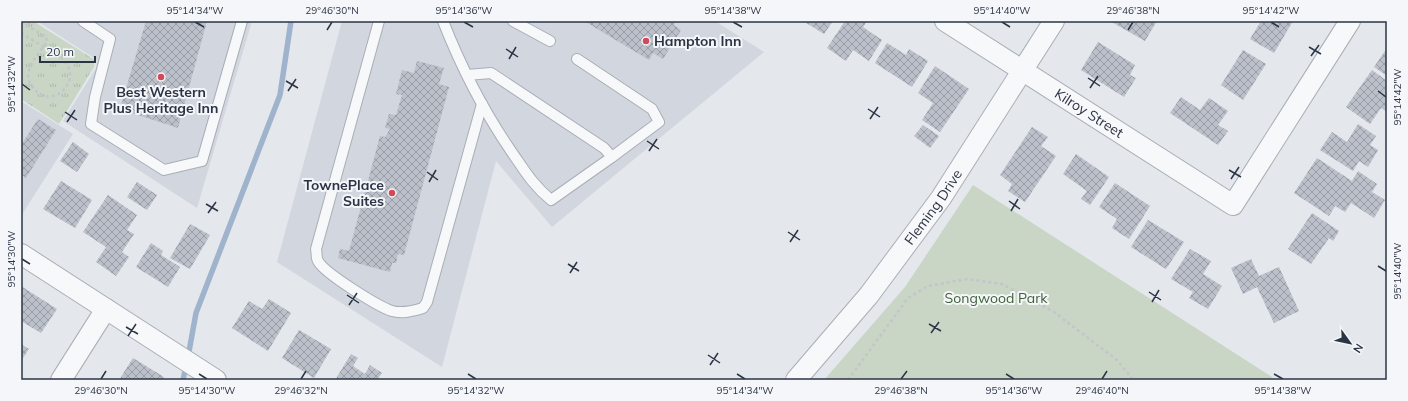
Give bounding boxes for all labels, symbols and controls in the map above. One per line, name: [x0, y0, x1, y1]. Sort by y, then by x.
text: 95°14'34"W: [167, 4, 223, 17]
text: 29°46'30"N: [305, 4, 359, 17]
text: 95°14'36"W: [436, 4, 492, 17]
text: 95°14'38"W: [705, 4, 761, 17]
text: 95°14'40"W: [974, 4, 1030, 17]
text: 29°46'38"N: [1106, 4, 1160, 17]
text: 95°14'42"W: [1243, 4, 1299, 17]
place label: Hampton Inn: [654, 32, 741, 50]
marker: Hampton Inn: [641, 36, 651, 46]
scale bar: [40, 38, 95, 64]
text: 20 m: [46, 44, 74, 59]
text: 95°14'32"W: [5, 56, 18, 112]
text: 95°14'42"W: [1391, 69, 1404, 125]
marker: Best Western Plus Heritage Inn: [156, 72, 166, 82]
place label: Best Western Plus Heritage Inn: [104, 83, 218, 117]
street label: Kilroy Street: [1051, 84, 1127, 142]
street label: Fleming Drive: [900, 166, 966, 248]
place label: TownePlace Suites: [304, 176, 384, 210]
marker: TownePlace Suites: [387, 188, 397, 198]
text: 95°14'30"W: [5, 231, 18, 287]
text: 95°14'40"W: [1391, 243, 1404, 299]
park label: Songwood Park: [945, 289, 1048, 307]
north arrow: [1330, 323, 1370, 363]
text: N: [1350, 341, 1367, 356]
text: 29°46'30"N: [74, 384, 128, 397]
text: 95°14'30"W: [179, 384, 235, 397]
text: 29°46'32"N: [274, 384, 328, 397]
text: 95°14'32"W: [448, 384, 504, 397]
text: 95°14'34"W: [717, 384, 773, 397]
text: 29°46'38"N: [874, 384, 928, 397]
text: 95°14'36"W: [986, 384, 1042, 397]
text: 29°46'40"N: [1075, 384, 1129, 397]
text: 95°14'38"W: [1255, 384, 1311, 397]

